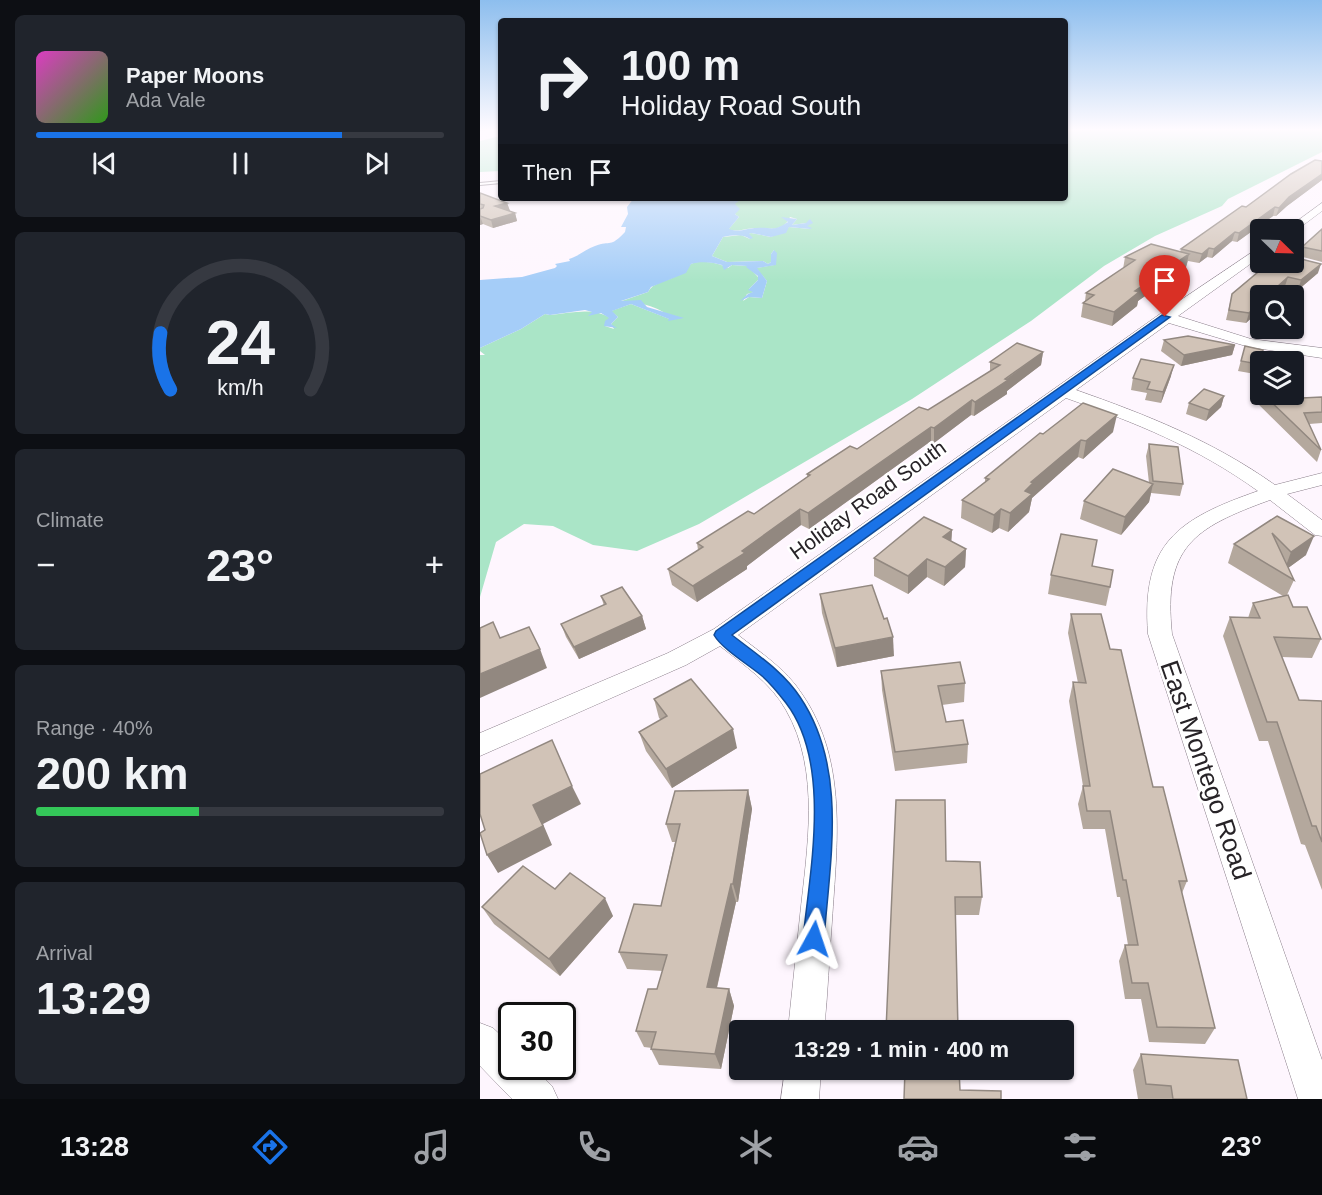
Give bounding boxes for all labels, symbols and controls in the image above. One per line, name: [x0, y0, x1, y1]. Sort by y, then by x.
icon: right: [522, 42, 600, 120]
text: 100 m: [621, 42, 740, 89]
text: Paper Moons: [126, 63, 264, 88]
text: Ada Vale: [126, 89, 206, 111]
text: Holiday Road South: [621, 91, 861, 121]
icon: previous: [88, 147, 121, 180]
icon: pause: [224, 147, 257, 180]
icon: next: [360, 147, 393, 180]
icon: arrive: [584, 156, 617, 189]
text: Then: [522, 160, 572, 185]
north arrow: [1250, 219, 1304, 273]
map controls: [1250, 219, 1304, 405]
pin: [1139, 255, 1190, 317]
icon: arrive: [1148, 264, 1181, 297]
button: search: [1250, 285, 1304, 339]
text: 24: [205, 308, 275, 377]
button: layers: [1250, 351, 1304, 405]
text: km/h: [217, 376, 263, 400]
street label: Holiday Road South: [785, 435, 950, 564]
text: Climate: [36, 509, 104, 531]
text: 23°: [206, 540, 274, 591]
text: −: [36, 546, 55, 583]
text: +: [425, 546, 444, 583]
street label: East Montego Road: [1154, 656, 1258, 884]
text: Range · 40%: [36, 717, 153, 739]
text: 200 km: [36, 748, 189, 799]
position arrow: [782, 907, 846, 971]
text: Arrival: [36, 942, 93, 964]
text: 13:29: [36, 973, 151, 1024]
speed limit sign: 30: [498, 1002, 576, 1080]
text: 13:29 · 1 min · 400 m: [794, 1037, 1009, 1062]
icon: directions: [249, 1126, 291, 1168]
icon: music: [411, 1126, 453, 1168]
icon: phone: [573, 1126, 615, 1168]
icon: climate: [735, 1126, 777, 1168]
icon: car: [897, 1126, 939, 1168]
icon: filters: [1059, 1126, 1101, 1168]
text: 13:28: [60, 1132, 129, 1162]
text: 23°: [1221, 1132, 1262, 1162]

